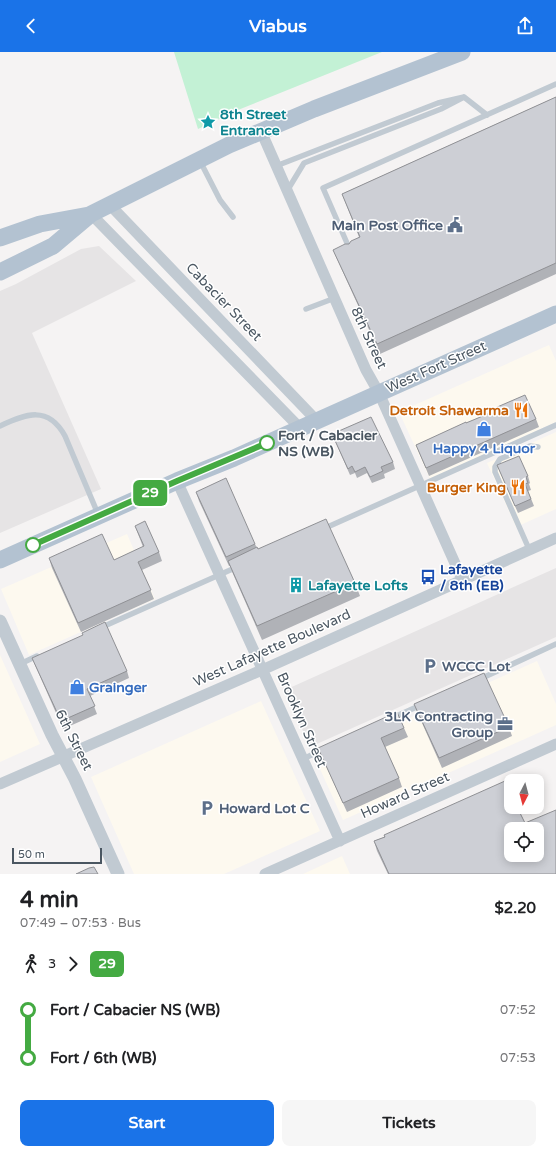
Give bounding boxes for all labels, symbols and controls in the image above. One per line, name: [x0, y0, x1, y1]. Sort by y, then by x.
icon: back: [20, 15, 42, 37]
text: Viabus: [249, 15, 307, 37]
icon: share: [514, 15, 536, 37]
place label: 8th Street Entrance: [220, 106, 287, 139]
place icon: 8th Street Entrance: [199, 113, 217, 131]
public building icon: Main Post Office: [446, 216, 464, 234]
place label: Main Post Office: [331, 217, 443, 234]
street label: Cabacier Street: [182, 259, 266, 345]
street label: 8th Street: [347, 304, 391, 372]
street label: West Fort Street: [383, 337, 489, 397]
restaurant icon: Detroit Shawarma: [512, 401, 530, 419]
place label: Detroit Shawarma: [390, 402, 509, 419]
shop icon: Happy 4 Liquor: [475, 420, 493, 438]
place label: Fort / Cabacier NS (WB): [278, 427, 378, 460]
marker: Fort / Cabacier NS (WB): [259, 435, 275, 451]
place label: Happy 4 Liquor: [433, 440, 536, 457]
restaurant icon: Burger King: [509, 478, 527, 496]
place label: Burger King: [427, 479, 506, 496]
line badge: 29: [132, 480, 168, 506]
text: 29: [141, 484, 159, 501]
unlabelled marker: [25, 537, 41, 553]
place label: Lafayette / 8th (EB): [440, 561, 504, 594]
bus stop icon: Lafayette / 8th (EB): [419, 568, 437, 586]
building icon: Lafayette Lofts: [287, 576, 305, 594]
place label: Lafayette Lofts: [308, 577, 408, 594]
street label: West Lafayette Boulevard: [191, 606, 353, 690]
parking icon: WCCC Lot: [421, 657, 439, 675]
place label: WCCC Lot: [442, 658, 511, 675]
street label: Brooklyn Street: [273, 670, 331, 771]
shop icon: Grainger: [68, 678, 86, 696]
place label: Grainger: [89, 679, 148, 696]
street label: 6th Street: [51, 707, 97, 774]
place label: 3LK Contracting Group: [385, 708, 493, 741]
office icon: 3LK Contracting Group: [496, 715, 514, 733]
street label: Howard Street: [358, 768, 453, 822]
north arrow: [504, 774, 544, 814]
map controls: [504, 774, 544, 862]
parking icon: Howard Lot C: [198, 799, 216, 817]
place label: Howard Lot C: [219, 800, 310, 817]
button: locate: [504, 822, 544, 862]
scale bar: [12, 846, 102, 865]
text: 50 m: [18, 848, 45, 861]
text: 4 min: [20, 887, 79, 913]
text: $2.20: [495, 899, 536, 917]
text: 07:49 – 07:53 · Bus: [20, 915, 141, 931]
icon: walk: [20, 953, 42, 975]
icon: forward: [62, 953, 84, 975]
text: 29: [98, 955, 116, 972]
text: 3: [48, 956, 56, 972]
text: Fort / Cabacier NS (WB): [50, 1001, 220, 1019]
text: 07:52: [500, 1002, 536, 1018]
text: Fort / 6th (WB): [50, 1049, 156, 1067]
text: 07:53: [500, 1050, 536, 1066]
button: Start: [20, 1100, 274, 1146]
button: Tickets: [282, 1100, 536, 1146]

